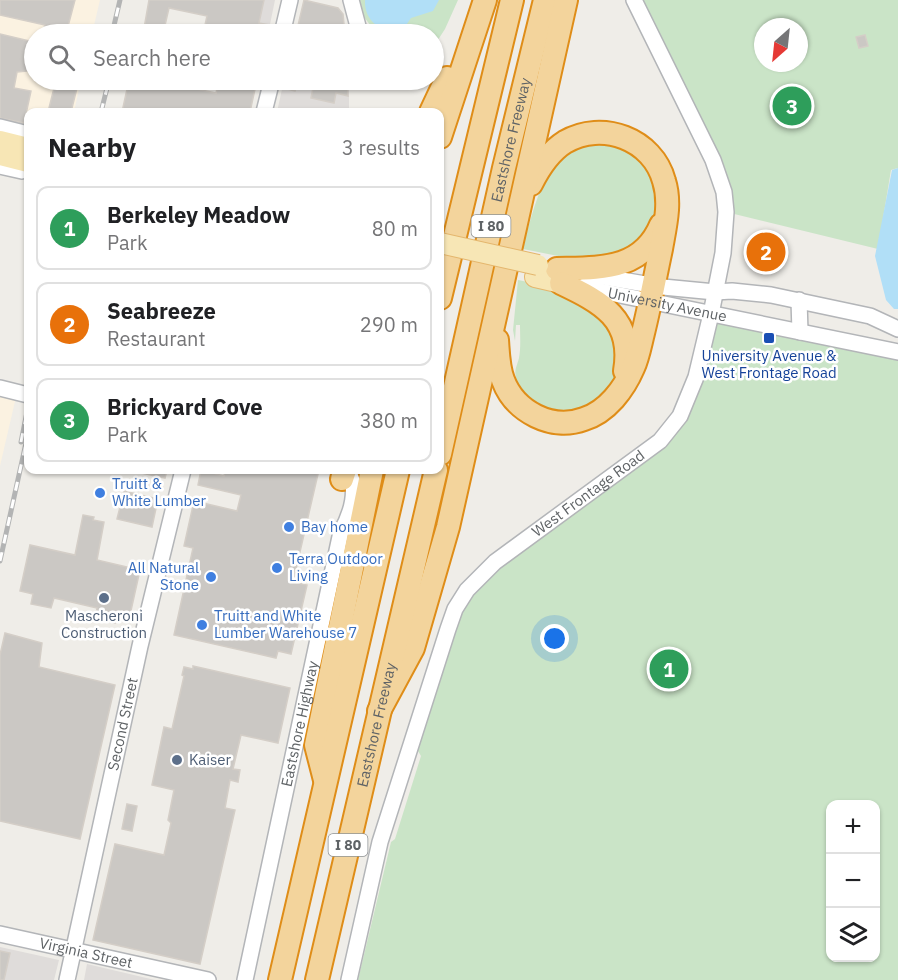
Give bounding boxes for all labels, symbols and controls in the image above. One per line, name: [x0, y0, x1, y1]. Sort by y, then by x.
north arrow: [754, 18, 808, 72]
search box: [24, 24, 444, 90]
icon: search: [45, 41, 78, 74]
text: Search here: [93, 43, 211, 72]
street label: Eastshore Freeway: [487, 75, 535, 204]
pin: 3: [772, 84, 812, 128]
text: Nearby: [48, 130, 136, 164]
text: 3 results: [342, 134, 420, 161]
text: Berkeley Meadow: [107, 200, 290, 229]
text: 1: [64, 215, 76, 242]
text: 80 m: [372, 215, 418, 242]
road number: I 80: [472, 215, 510, 237]
text: Park: [107, 229, 147, 256]
pin: 2: [746, 230, 786, 274]
street label: University Avenue: [606, 283, 729, 326]
text: Seabreeze: [107, 296, 216, 325]
text: 2: [64, 311, 76, 338]
text: 290 m: [360, 311, 418, 338]
text: Restaurant: [107, 325, 205, 352]
marker: University Avenue & West Frontage Road: [762, 331, 776, 345]
place label: University Avenue & West Frontage Road: [701, 346, 837, 382]
text: Brickyard Cove: [107, 392, 263, 421]
text: 3: [64, 407, 76, 434]
text: 380 m: [360, 407, 418, 434]
text: Park: [107, 421, 147, 448]
street label: West Frontage Road: [528, 445, 648, 541]
place label: Truitt & White Lumber: [112, 474, 207, 510]
marker: Truitt & White Lumber: [93, 486, 107, 500]
place label: Bay home: [301, 517, 368, 536]
marker: Bay home: [282, 520, 296, 534]
place label: Terra Outdoor Living: [289, 549, 383, 585]
place label: All Natural Stone: [128, 558, 199, 594]
marker: Terra Outdoor Living: [270, 561, 284, 575]
marker: All Natural Stone: [204, 570, 218, 584]
marker: Mascheroni Construction: [97, 591, 111, 605]
place label: Mascheroni Construction: [61, 606, 147, 642]
place label: Truitt and White Lumber Warehouse 7: [214, 606, 357, 642]
marker: Truitt and White Lumber Warehouse 7: [195, 618, 209, 632]
your location: [540, 624, 569, 653]
pin: 1: [650, 646, 688, 692]
street label: Eastshore Highway: [277, 659, 322, 788]
street label: Eastshore Freeway: [352, 660, 400, 789]
street label: Second Street: [103, 676, 142, 772]
place label: Kaiser: [189, 750, 232, 769]
marker: Kaiser: [170, 753, 184, 767]
map controls: [826, 800, 880, 962]
button: +: [826, 800, 880, 854]
road number: I 80: [328, 834, 368, 856]
button: −: [826, 854, 880, 908]
button: layers: [826, 908, 880, 962]
street label: Virginia Street: [38, 933, 134, 972]

